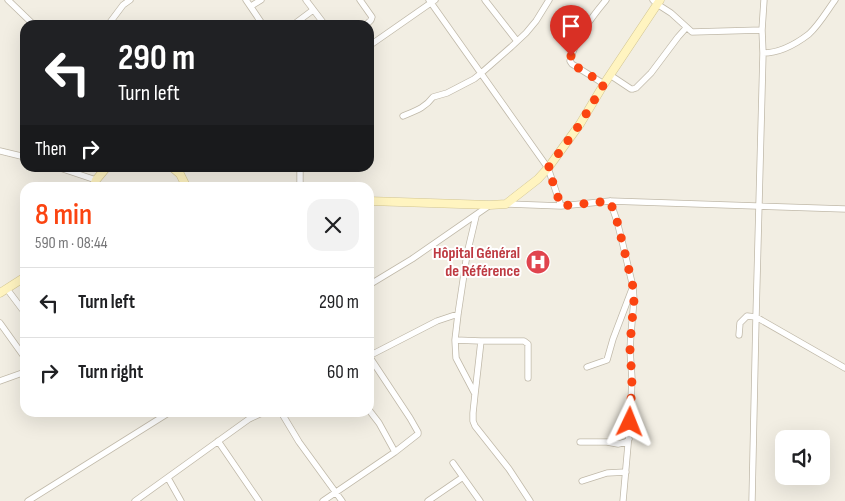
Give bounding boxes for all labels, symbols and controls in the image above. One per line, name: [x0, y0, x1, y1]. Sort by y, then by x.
pin: [550, 5, 592, 56]
icon: arrive: [557, 12, 585, 40]
text: 290 m: [118, 37, 195, 80]
icon: left: [35, 40, 100, 105]
text: Turn left: [118, 80, 180, 107]
icon: right: [76, 135, 104, 163]
text: Then: [35, 138, 66, 161]
text: 8 min: [35, 197, 92, 233]
button: close: [307, 199, 359, 251]
text: 590 m · 08:44: [35, 234, 107, 253]
place label: Hôpital Général de Référence: [433, 244, 520, 281]
hospital icon: Hôpital Général de Référence: [525, 249, 551, 275]
icon: left: [35, 289, 63, 317]
text: Turn left: [78, 291, 135, 314]
text: 290 m: [319, 291, 359, 314]
icon: right: [35, 359, 63, 387]
text: Turn right: [78, 361, 143, 384]
text: 60 m: [327, 361, 359, 384]
position arrow: [603, 395, 655, 447]
map controls: [775, 430, 830, 485]
button: sound: [775, 430, 830, 485]

